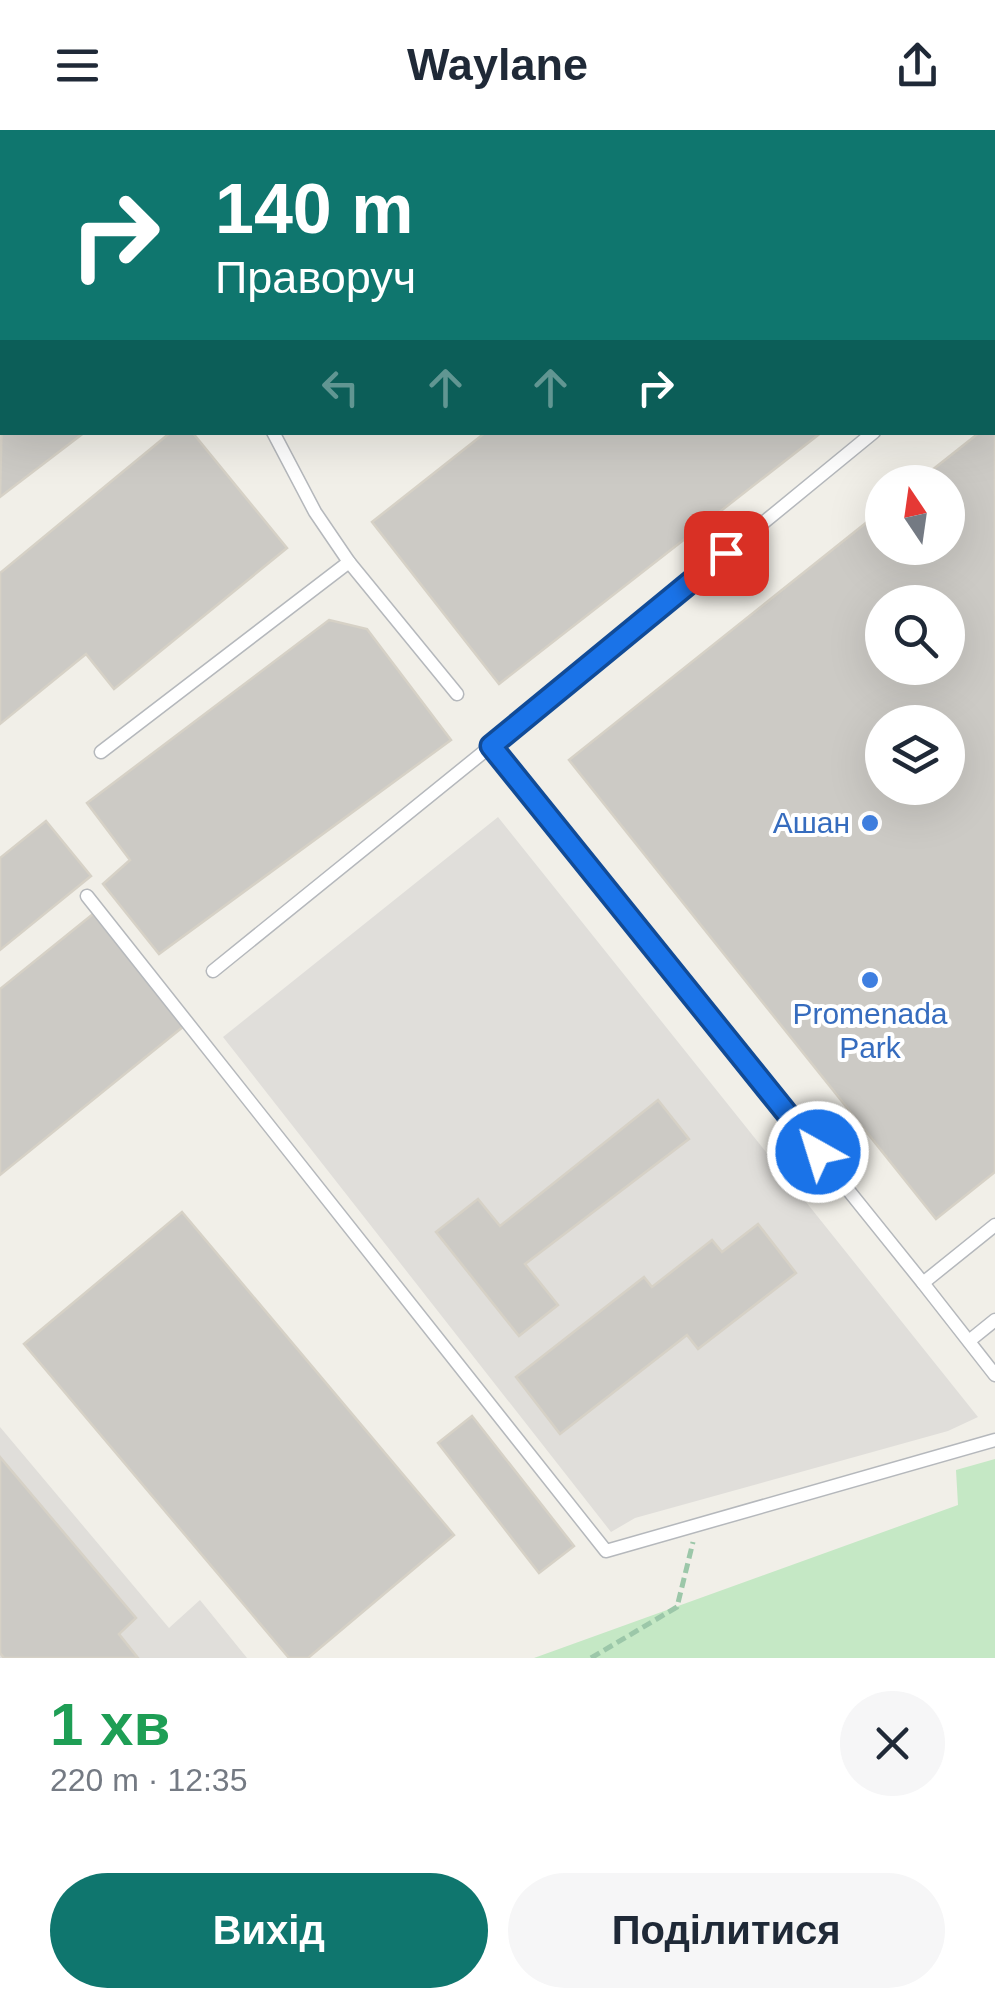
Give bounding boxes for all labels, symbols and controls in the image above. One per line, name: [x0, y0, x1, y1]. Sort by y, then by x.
icon: menu: [50, 38, 105, 93]
icon: share: [890, 38, 945, 93]
text: Waylane: [407, 39, 588, 90]
icon: right: [50, 170, 180, 300]
text: 140 m: [215, 170, 413, 248]
text: Праворуч: [215, 252, 416, 303]
icon: left: [313, 360, 368, 415]
icon: ahead: [418, 360, 473, 415]
icon: ahead: [523, 360, 578, 415]
icon: right: [628, 360, 683, 415]
north arrow: [865, 465, 965, 565]
map controls: [865, 465, 965, 805]
pin: [684, 511, 769, 596]
icon: arrive: [699, 526, 754, 581]
button: search: [865, 585, 965, 685]
button: layers: [865, 705, 965, 805]
place label: Ашан: [773, 806, 850, 839]
marker: Ашан: [859, 812, 881, 834]
marker: Promenada Park: [859, 969, 881, 991]
place label: Promenada Park: [792, 997, 948, 1064]
position arrow: [766, 1100, 870, 1204]
text: 1 хв: [50, 1691, 170, 1758]
button: close: [840, 1691, 945, 1796]
text: 220 m · 12:35: [50, 1762, 247, 1798]
button: Вихід: [50, 1873, 488, 1988]
button: Поділитися: [508, 1873, 945, 1988]

